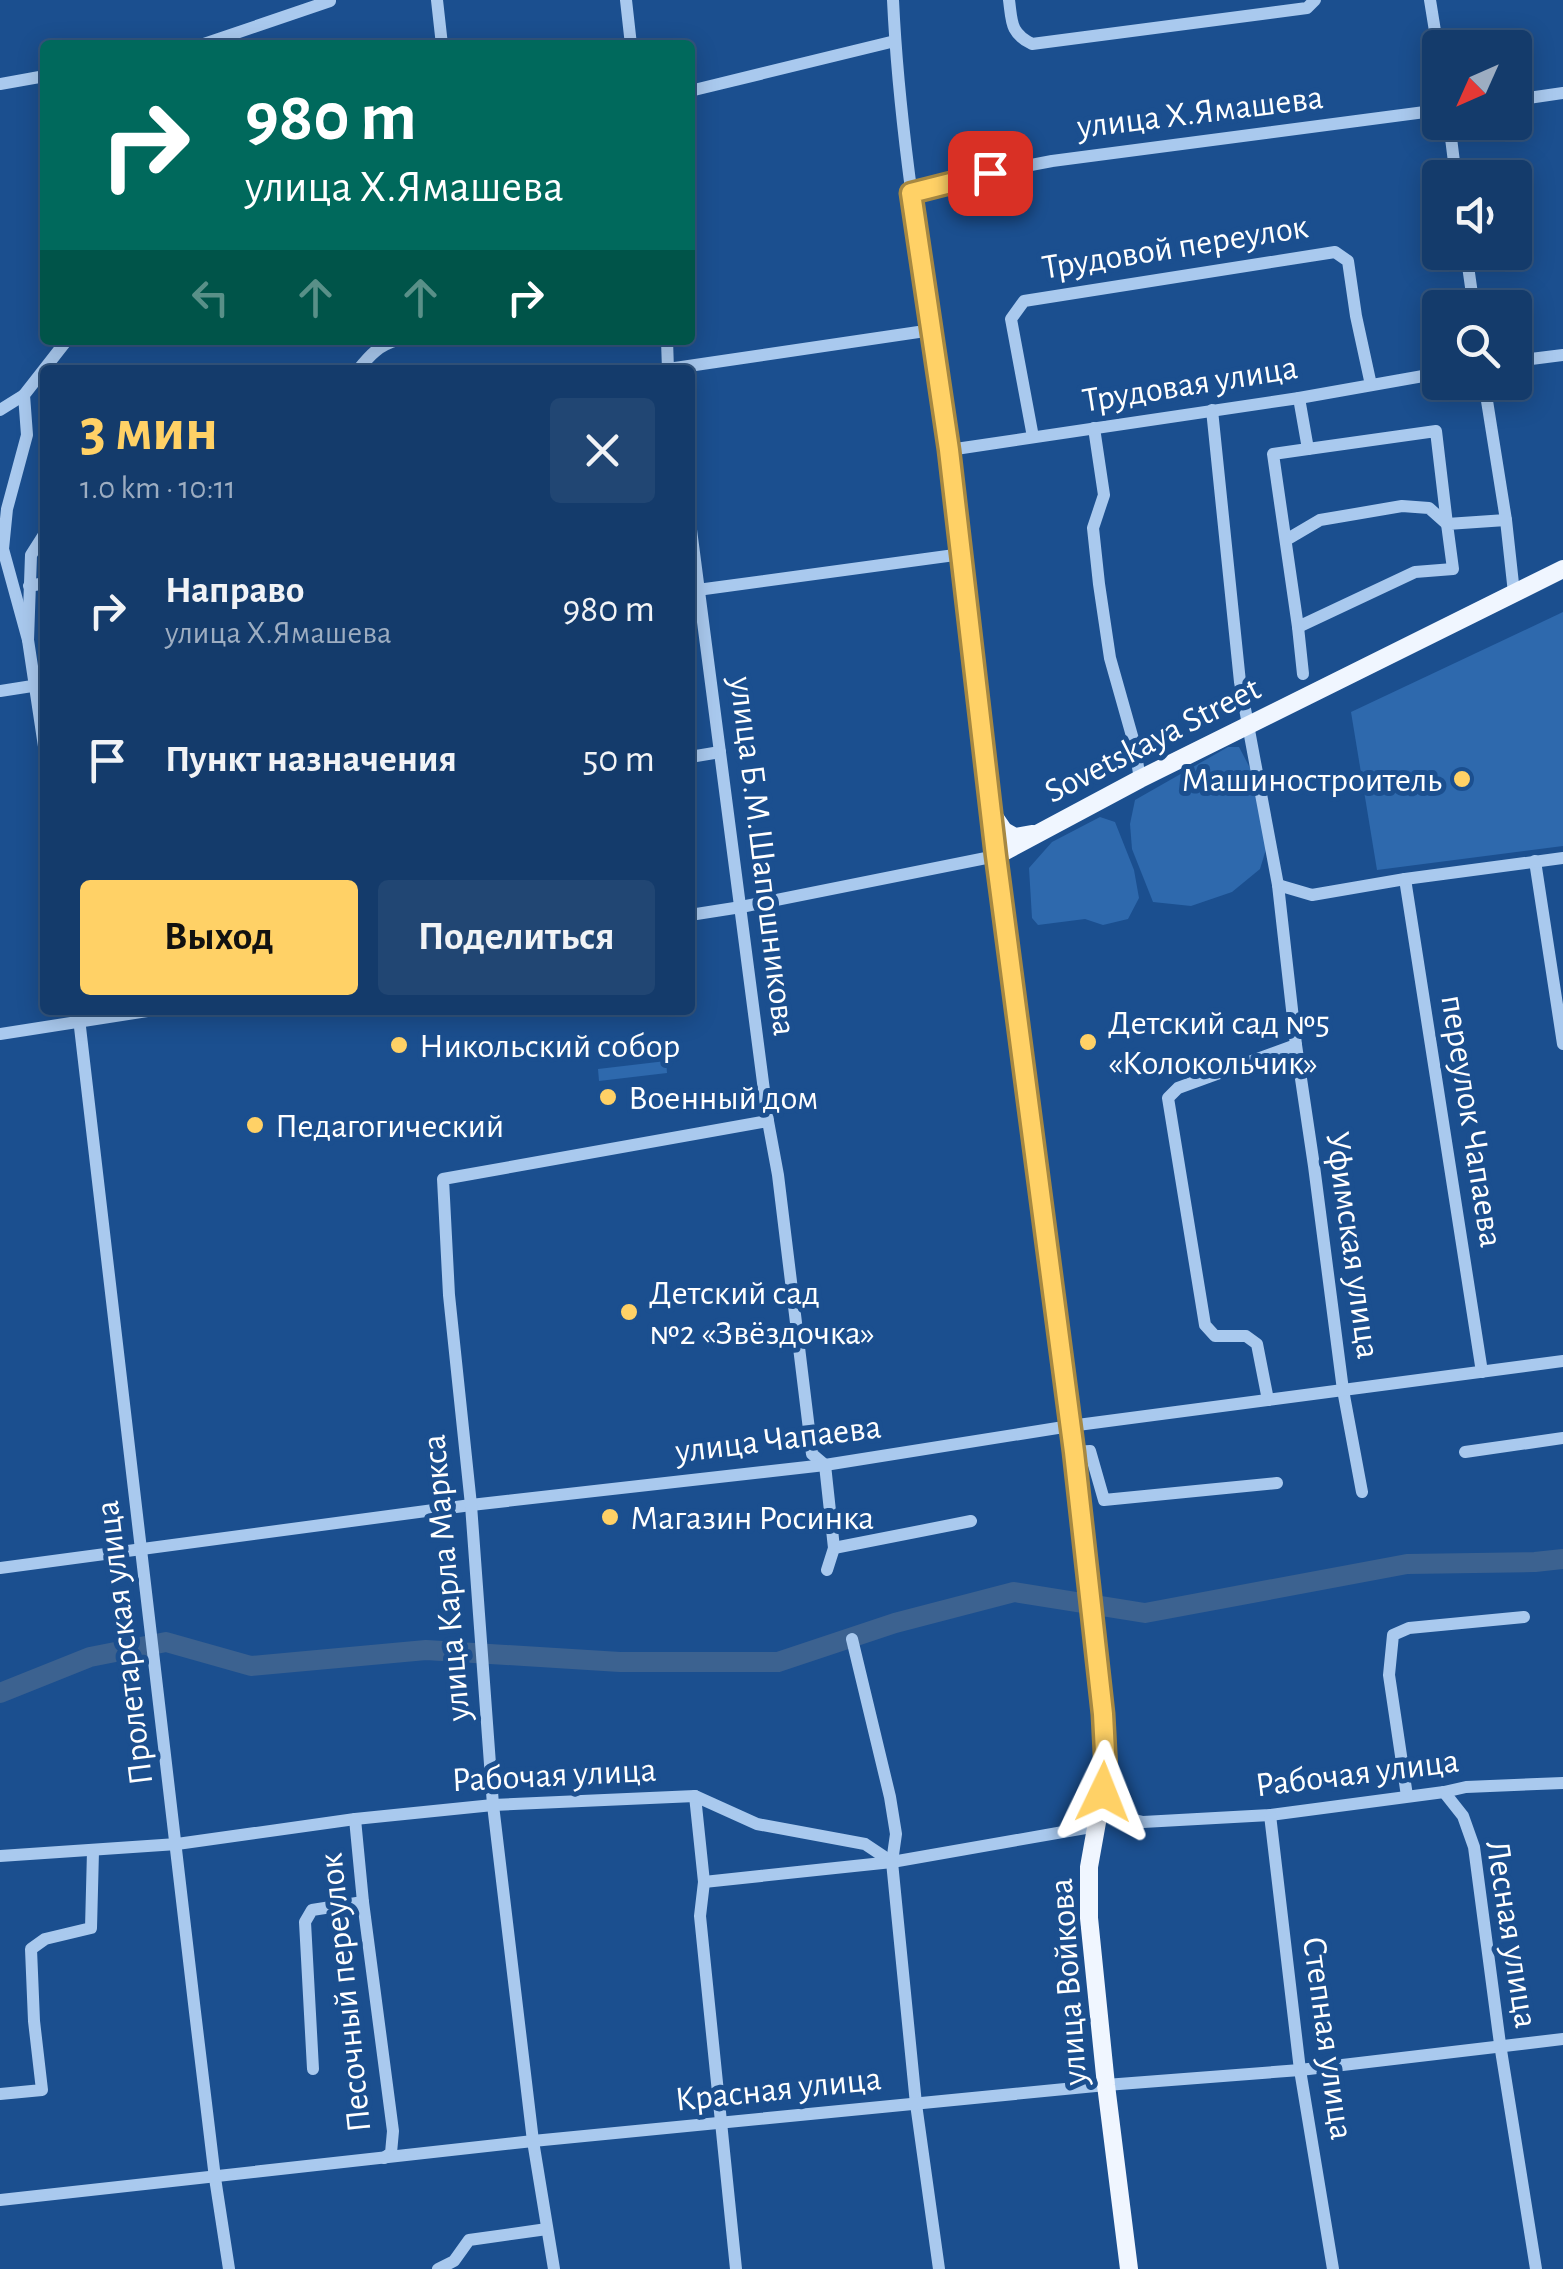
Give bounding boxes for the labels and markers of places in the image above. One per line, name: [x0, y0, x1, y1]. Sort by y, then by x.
pin: [948, 131, 1033, 216]
place label: Машиностроитель: [1181, 763, 1442, 798]
marker: Машиностроитель: [1451, 768, 1473, 790]
place label: Детский сад №5 «Колокольчик»: [1108, 1006, 1330, 1081]
place label: Никольский собор: [419, 1029, 680, 1064]
marker: Детский сад №5 «Колокольчик»: [1077, 1031, 1099, 1053]
marker: Никольский собор: [388, 1034, 410, 1056]
place label: Военный дом: [628, 1081, 819, 1116]
marker: Военный дом: [597, 1086, 619, 1108]
place label: Педагогический: [275, 1109, 504, 1144]
marker: Педагогический: [244, 1114, 266, 1136]
place label: Детский сад №2 «Звёздочка»: [649, 1276, 875, 1351]
marker: Детский сад №2 «Звёздочка»: [618, 1301, 640, 1323]
place label: Магазин Росинка: [630, 1501, 874, 1536]
marker: Магазин Росинка: [599, 1506, 621, 1528]

